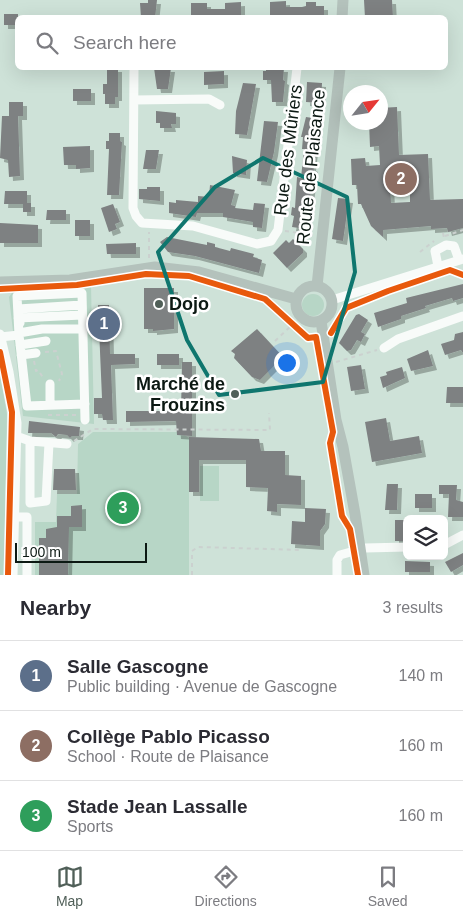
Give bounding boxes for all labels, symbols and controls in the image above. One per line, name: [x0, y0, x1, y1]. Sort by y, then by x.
search box: [15, 15, 448, 70]
icon: search: [33, 29, 61, 57]
text: Search here: [73, 32, 177, 53]
street label: Rue des Mûriers: [270, 83, 306, 217]
north arrow: [343, 85, 388, 130]
street label: Route de Plaisance: [293, 88, 329, 246]
pin: 2: [385, 160, 417, 198]
place label: Dojo: [169, 294, 209, 314]
marker: Dojo: [153, 298, 165, 310]
pin: 1: [88, 305, 120, 343]
your location: [274, 350, 300, 376]
place label: Marché de Frouzins: [136, 374, 225, 415]
marker: Marché de Frouzins: [229, 388, 241, 400]
pin: 3: [107, 489, 139, 527]
map controls: [403, 515, 448, 560]
button: layers: [403, 515, 448, 560]
scale bar: [15, 540, 148, 563]
text: 100 m: [22, 544, 61, 560]
text: Nearby: [20, 596, 91, 619]
text: 3 results: [383, 599, 443, 616]
text: Salle Gascogne: [67, 656, 209, 677]
text: 1: [32, 667, 40, 684]
text: 140 m: [399, 667, 443, 684]
text: Public building · Avenue de Gascogne: [67, 678, 337, 695]
text: Collège Pablo Picasso: [67, 726, 270, 747]
text: 2: [32, 737, 40, 754]
text: 160 m: [399, 737, 443, 754]
text: School · Route de Plaisance: [67, 748, 269, 765]
text: Stade Jean Lassalle: [67, 796, 248, 817]
text: 3: [32, 807, 40, 824]
text: 160 m: [399, 807, 443, 824]
text: Sports: [67, 818, 113, 835]
tab: Map: [56, 863, 84, 909]
tab: Directions: [195, 863, 257, 909]
tab: Saved: [368, 863, 407, 909]

